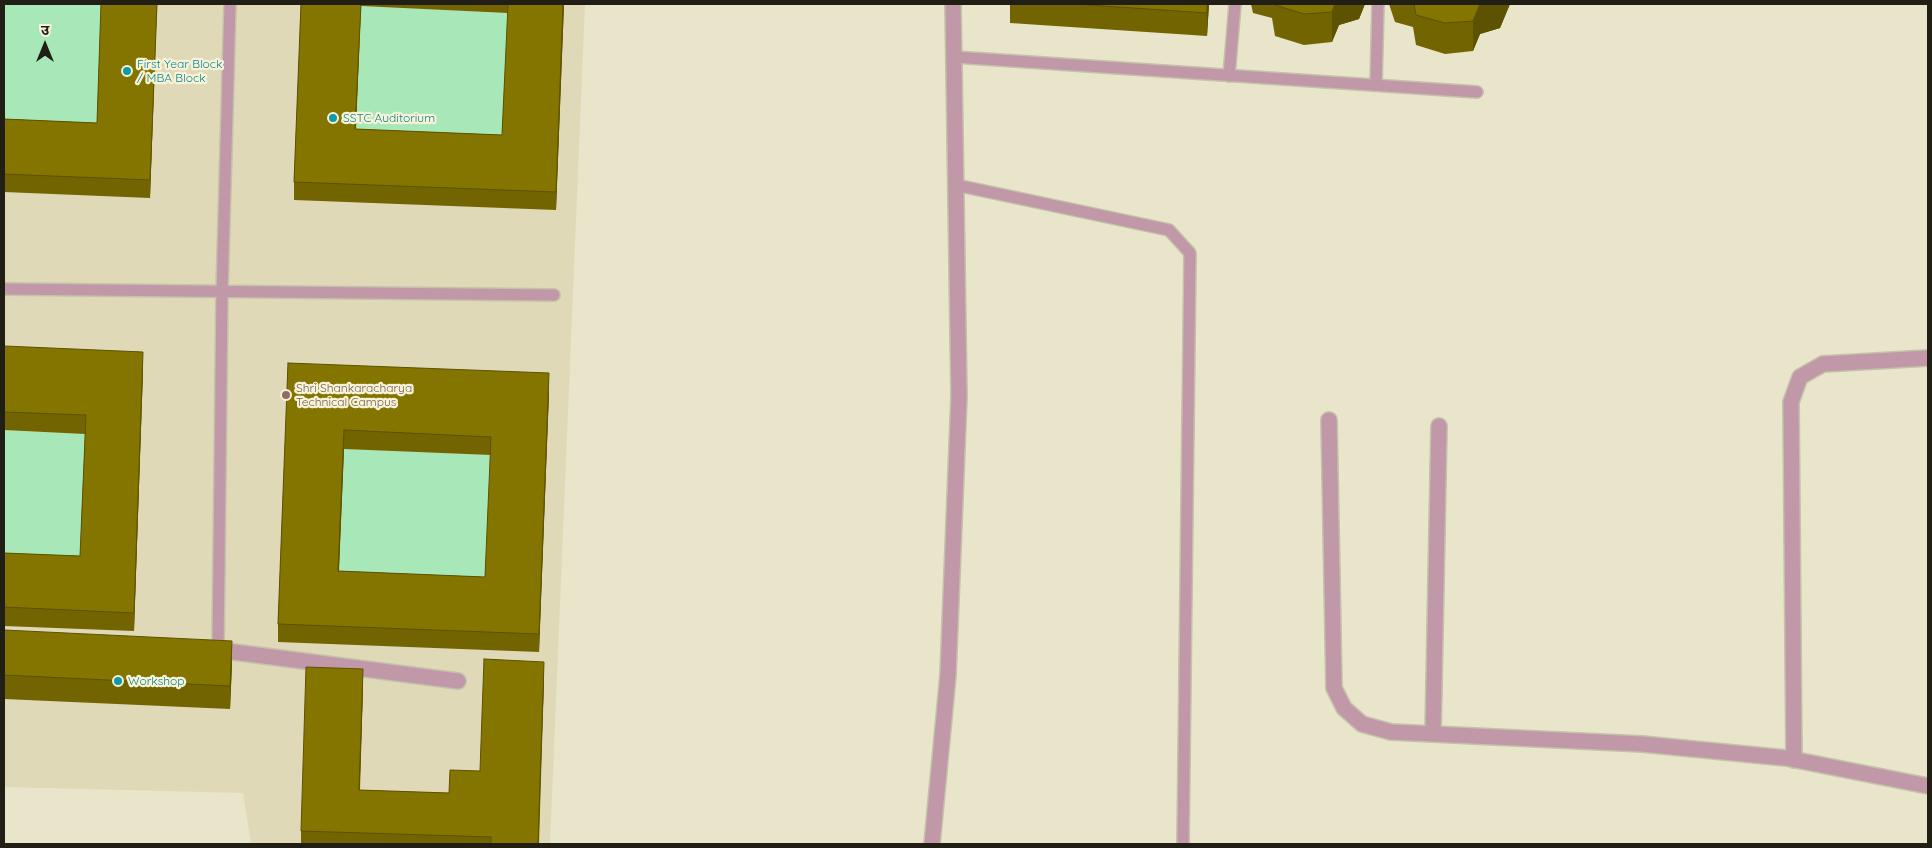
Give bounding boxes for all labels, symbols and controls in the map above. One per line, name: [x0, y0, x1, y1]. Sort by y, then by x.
north arrow: [20, 20, 70, 70]
text: उ: [41, 21, 49, 39]
place label: First Year Block / MBA Block: [137, 57, 222, 85]
marker: First Year Block / MBA Block: [121, 65, 133, 77]
place label: SSTC Auditorium: [343, 111, 435, 125]
marker: SSTC Auditorium: [327, 112, 339, 124]
place label: Shri Shankaracharya Technical Campus: [296, 381, 412, 409]
marker: Shri Shankaracharya Technical Campus: [280, 389, 292, 401]
place label: Workshop: [128, 674, 185, 688]
marker: Workshop: [112, 675, 124, 687]

